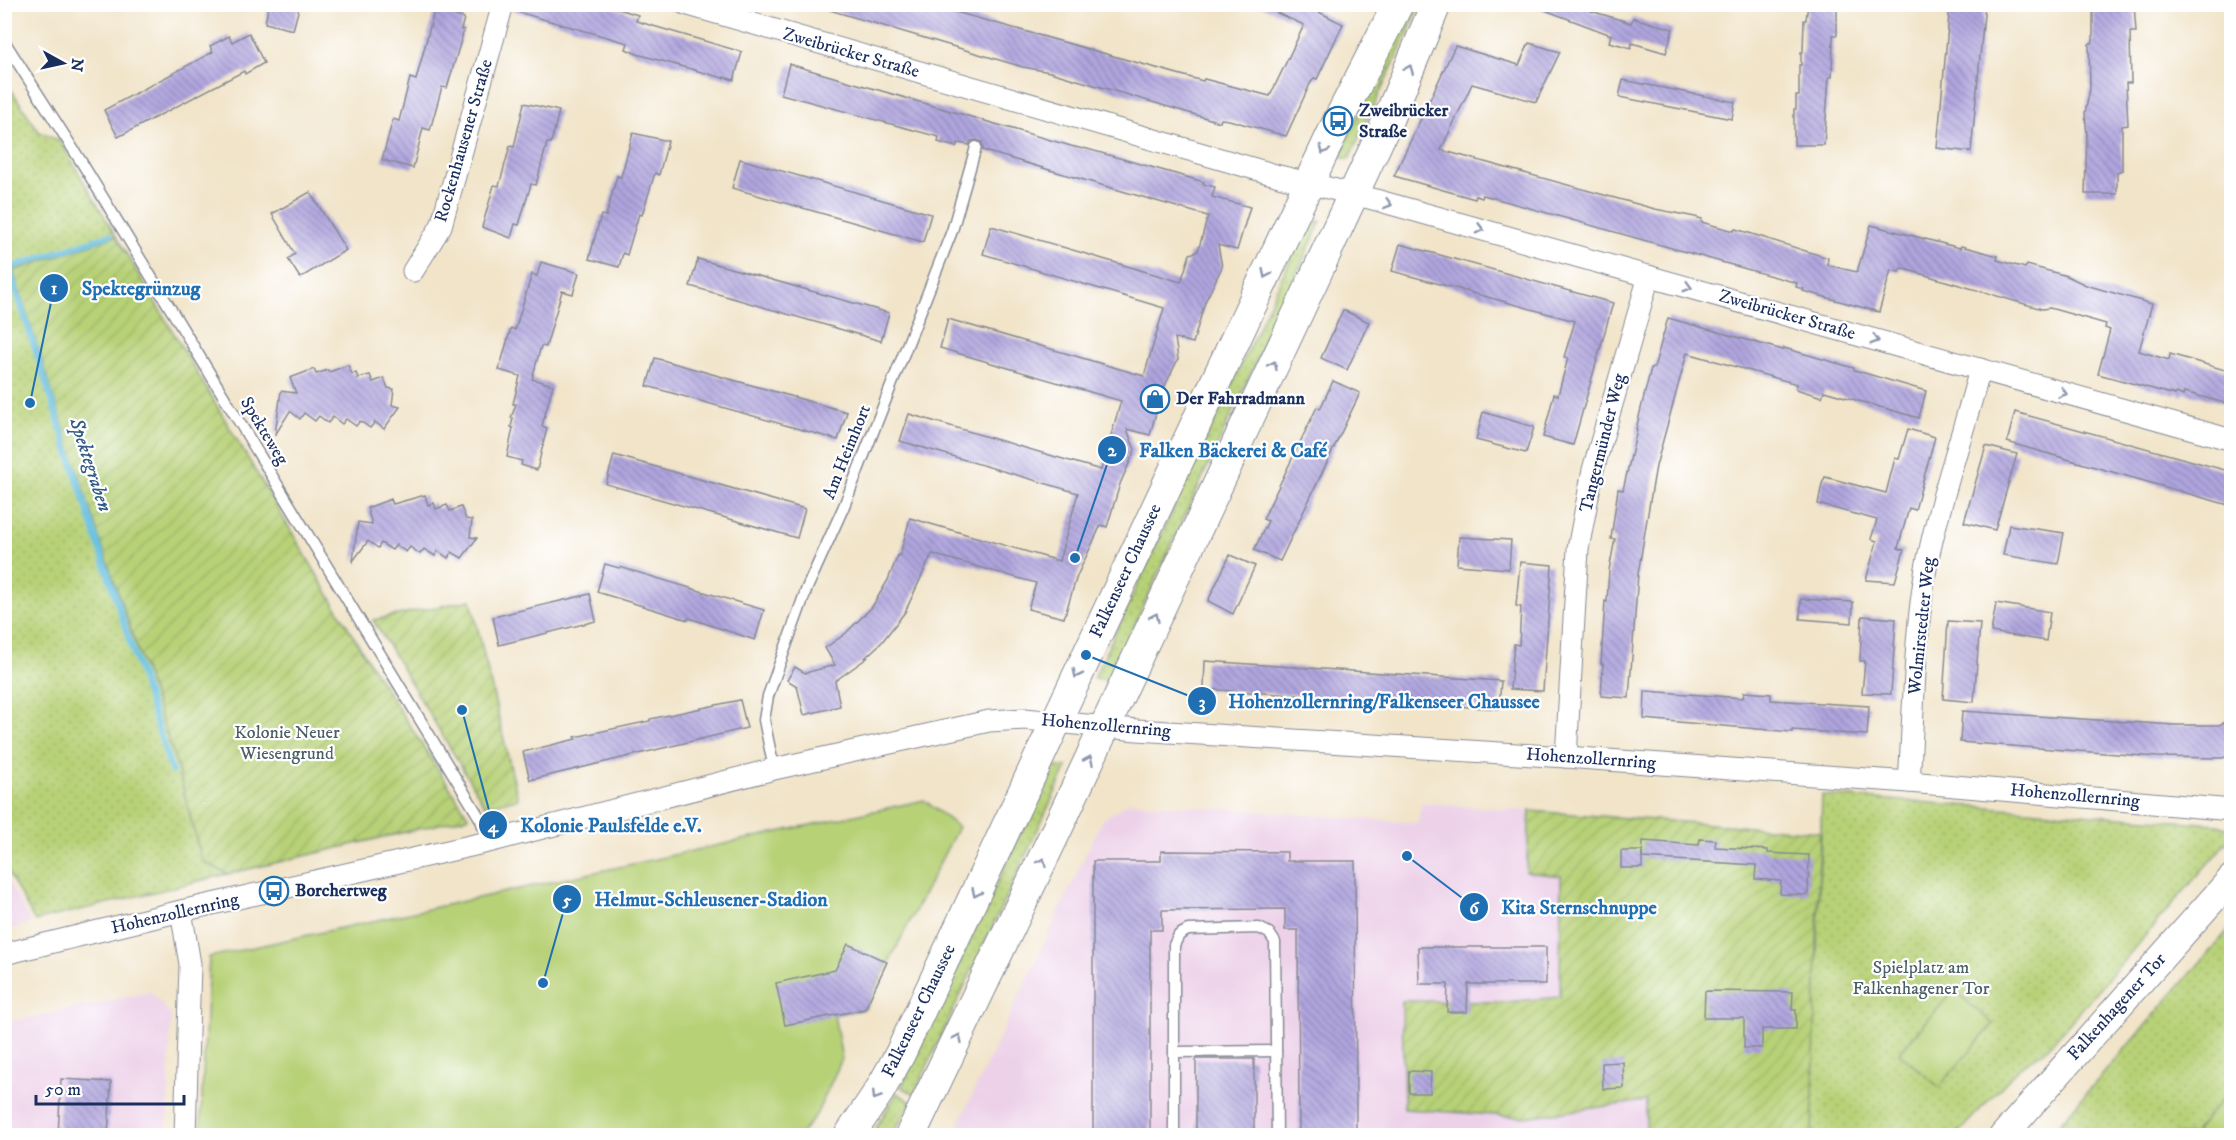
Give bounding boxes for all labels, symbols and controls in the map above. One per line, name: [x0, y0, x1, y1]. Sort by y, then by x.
street label: Zweibrücker Straße: [780, 23, 922, 83]
north arrow: [33, 33, 93, 93]
text: N: [66, 57, 88, 73]
street label: Rockenhausener Straße: [430, 57, 498, 225]
one-way arrow: [1402, 64, 1414, 75]
place label: Zweibrücker Straße: [1359, 100, 1448, 143]
bus stop icon: Zweibrücker Straße: [1322, 105, 1354, 137]
one-way arrow: [1320, 143, 1332, 154]
one-way arrow: [1382, 197, 1393, 209]
one-way arrow: [1474, 222, 1485, 234]
one-way arrow: [1261, 267, 1273, 278]
callout: Spektegrünzug: [39, 269, 212, 307]
text: Spektegrünzug: [82, 277, 202, 302]
text: 1: [51, 278, 58, 300]
one-way arrow: [1682, 280, 1693, 292]
street label: Zweibrücker Straße: [1716, 285, 1858, 345]
one-way arrow: [1870, 333, 1880, 345]
one-way arrow: [1266, 360, 1278, 371]
street label: Tangermünder Weg: [1575, 371, 1631, 515]
shop icon: Der Fahrradmann: [1139, 383, 1171, 415]
one-way arrow: [2057, 386, 2068, 398]
place label: Der Fahrradmann: [1176, 388, 1306, 410]
street label: Spekteweg: [235, 393, 293, 469]
street label: Am Heimhort: [818, 401, 876, 502]
water label: Spektegraben: [63, 414, 117, 515]
callout: Falken Bäckerei & Café: [1097, 431, 1339, 469]
text: Falken Bäckerei & Café: [1139, 439, 1328, 464]
text: 2: [1108, 440, 1118, 462]
street label: Falkenseer Chaussee: [1085, 500, 1167, 642]
street label: Wolmirstedter Weg: [1904, 556, 1940, 697]
one-way arrow: [1147, 613, 1159, 624]
one-way arrow: [1073, 667, 1085, 678]
callout: Hohenzollernring/Falkenseer Chaussee: [1187, 682, 1552, 720]
text: Hohenzollernring/Falkenseer Chaussee: [1228, 690, 1540, 715]
text: 3: [1199, 692, 1206, 714]
street label: Hohenzollernring: [1040, 709, 1172, 743]
park label: Kolonie Neuer Wiesengrund: [234, 722, 340, 765]
street label: Hohenzollernring: [1525, 743, 1657, 775]
one-way arrow: [1081, 755, 1093, 766]
street label: Hohenzollernring: [2009, 779, 2141, 813]
callout: Kolonie Paulsfelde e.V.: [478, 806, 714, 844]
text: Kolonie Paulsfelde e.V.: [520, 814, 702, 839]
text: 4: [487, 816, 499, 838]
one-way arrow: [1034, 857, 1046, 868]
bus stop icon: Borchertweg: [258, 875, 290, 907]
place label: Borchertweg: [295, 880, 388, 902]
callout: Helmut-Schleusener-Stadion: [552, 880, 839, 918]
one-way arrow: [971, 886, 983, 897]
text: Helmut-Schleusener-Stadion: [594, 888, 828, 913]
callout: Kita Sternschnuppe: [1459, 888, 1668, 926]
street label: Hohenzollernring: [109, 889, 241, 939]
text: 5: [562, 890, 572, 912]
text: Kita Sternschnuppe: [1501, 896, 1657, 921]
text: 6: [1469, 898, 1480, 920]
street label: Falkenseer Chaussee: [877, 941, 961, 1081]
street label: Falkenhagener Tor: [2063, 949, 2171, 1065]
park label: Spielplatz am Falkenhagener Tor: [1853, 957, 1990, 1000]
one-way arrow: [951, 1033, 963, 1044]
scale bar: [36, 1068, 184, 1106]
text: 50 m: [45, 1079, 81, 1101]
one-way arrow: [873, 1089, 884, 1100]

